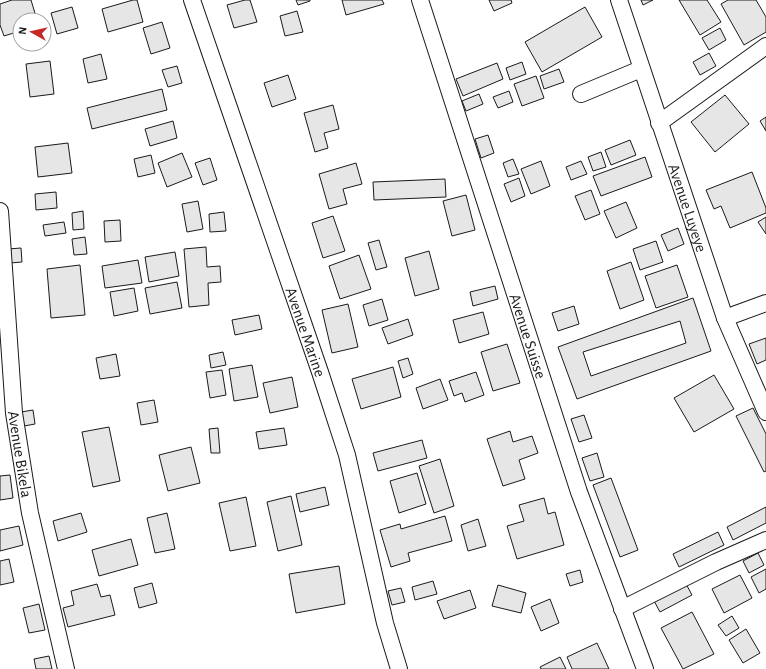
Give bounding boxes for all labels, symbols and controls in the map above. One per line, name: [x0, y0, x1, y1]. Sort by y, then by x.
north arrow: [12, 12, 52, 52]
text: N: [17, 26, 29, 35]
street label: Avenue Luyeye: [665, 162, 709, 254]
street label: Avenue Marine: [282, 285, 328, 379]
street label: Avenue Suisse: [506, 292, 549, 381]
street label: Avenue Bikela: [5, 410, 34, 499]

